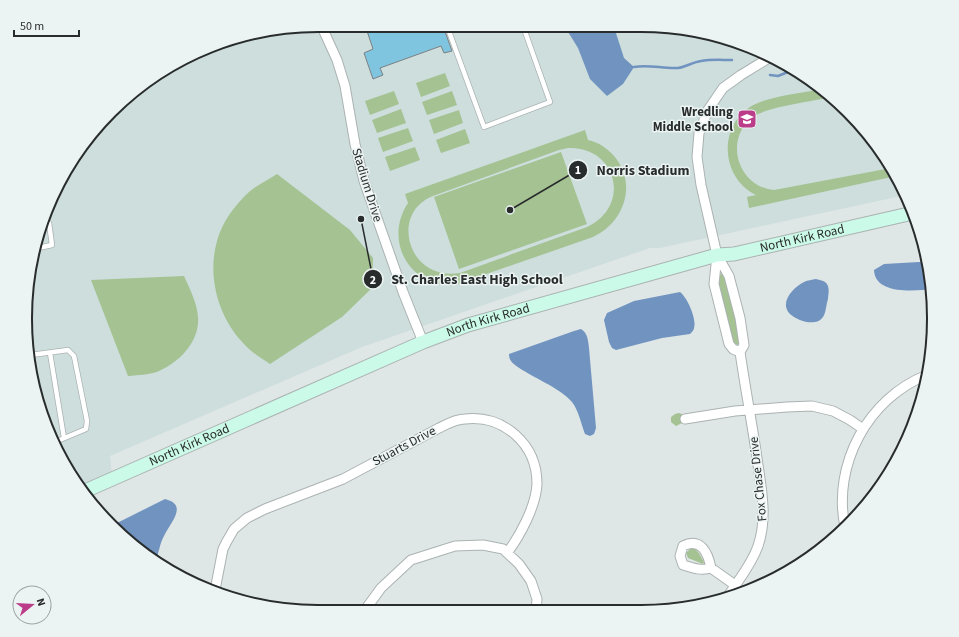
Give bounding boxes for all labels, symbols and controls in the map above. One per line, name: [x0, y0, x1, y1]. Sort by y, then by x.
scale bar: [14, 12, 79, 38]
text: 50 m: [20, 18, 44, 35]
place label: Wredling Middle School: [653, 103, 733, 136]
school or university icon: Wredling Middle School: [736, 108, 758, 130]
street label: Stadium Drive: [347, 146, 387, 224]
callout: Norris Stadium: [568, 157, 697, 183]
text: Norris Stadium: [597, 161, 689, 181]
text: 1: [575, 162, 581, 179]
street label: North Kirk Road: [758, 220, 846, 257]
callout: St. Charles East High School: [363, 266, 571, 292]
text: St. Charles East High School: [391, 270, 563, 290]
text: 2: [370, 272, 376, 289]
street label: North Kirk Road: [444, 299, 532, 341]
street label: North Kirk Road: [146, 419, 232, 471]
street label: Stuarts Drive: [369, 422, 439, 470]
street label: Fox Chase Drive: [745, 436, 771, 522]
north arrow: [12, 585, 52, 625]
text: N: [33, 596, 49, 608]

